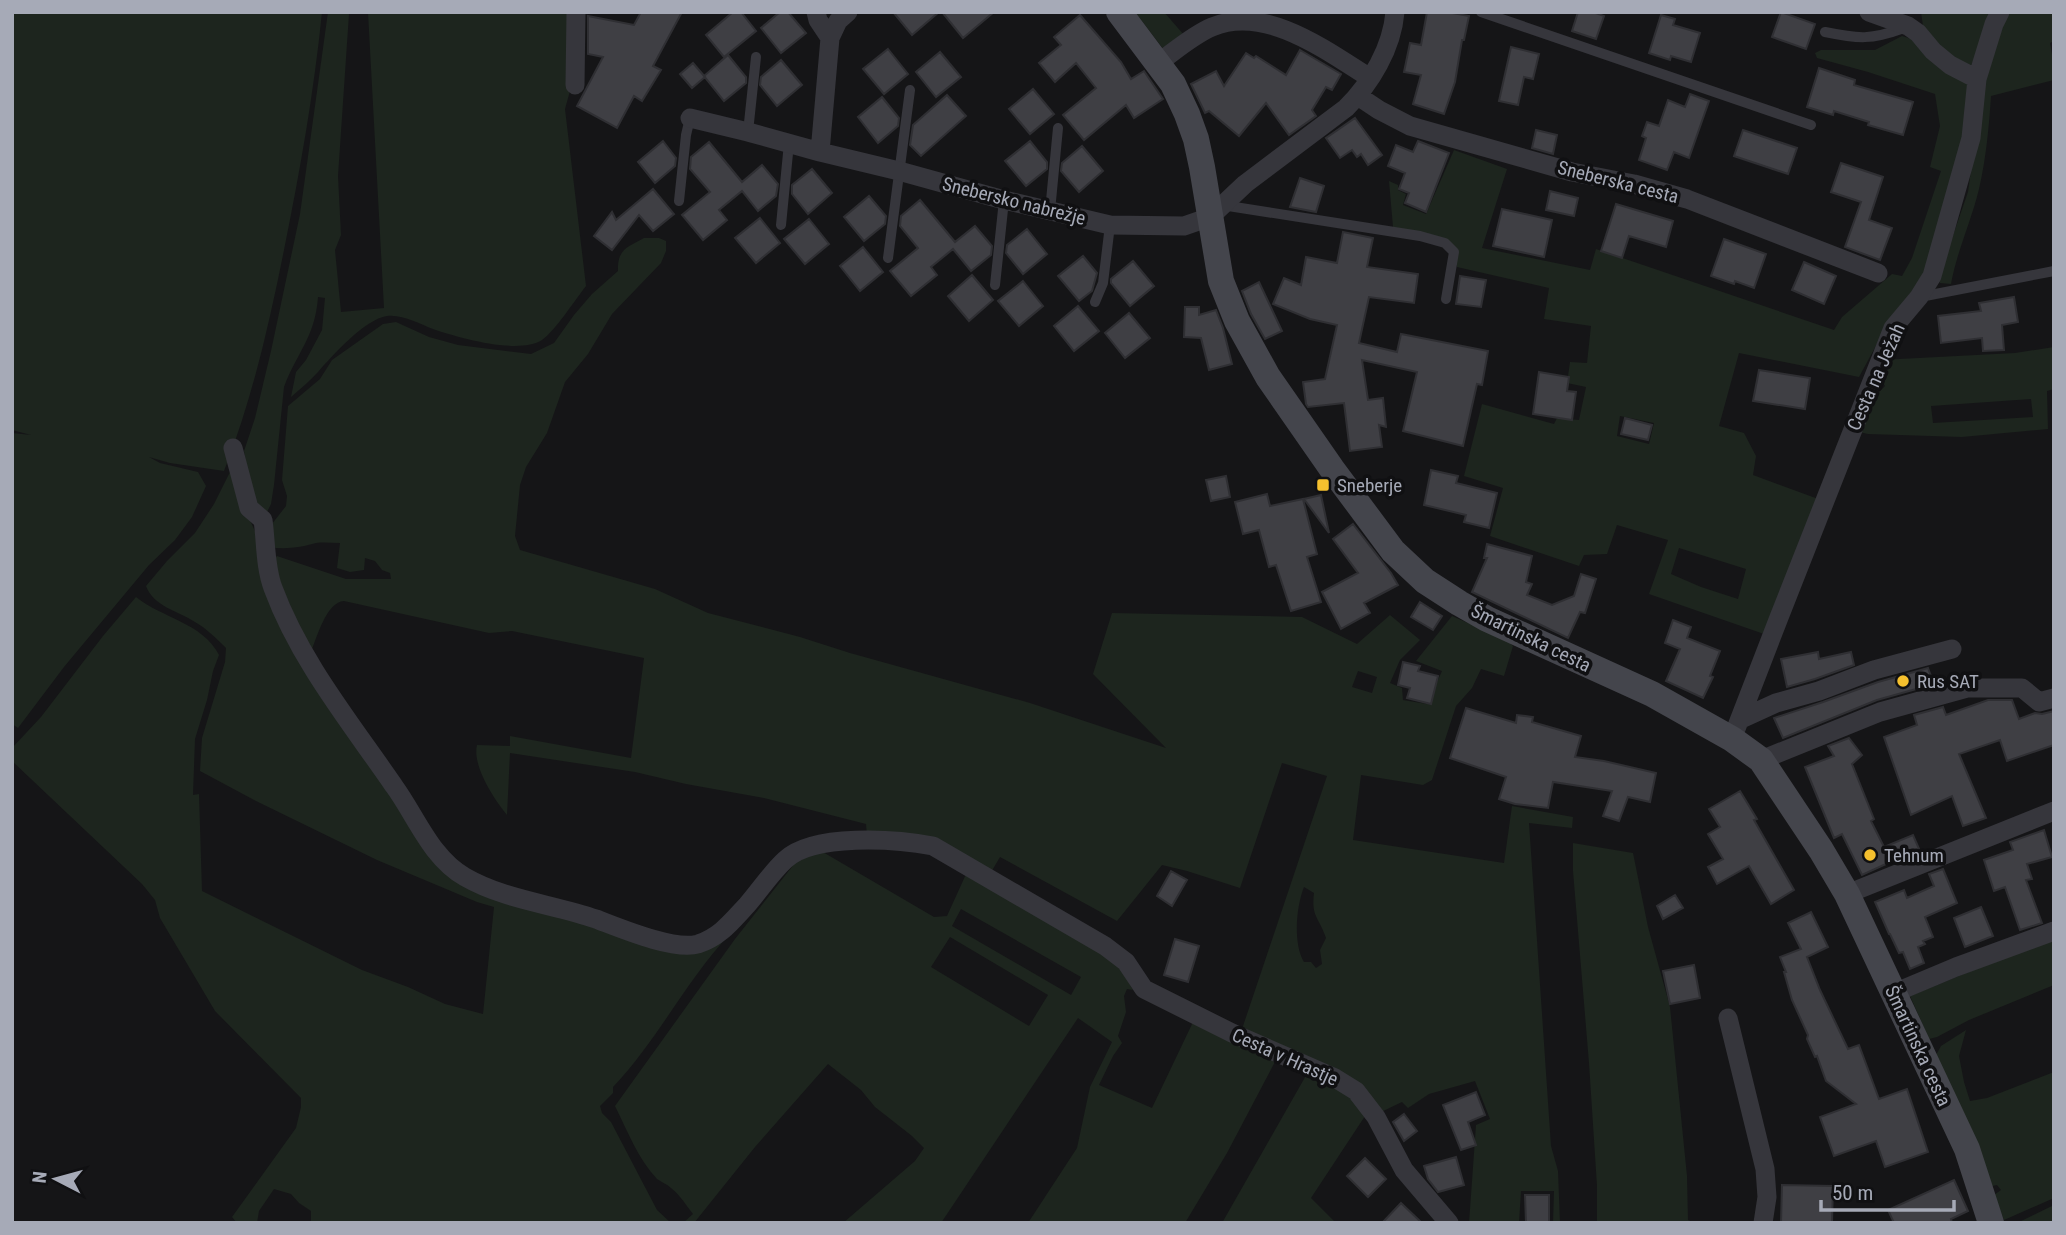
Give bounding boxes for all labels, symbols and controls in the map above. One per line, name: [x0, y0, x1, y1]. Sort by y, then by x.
street label: Sneberska cesta: [1555, 156, 1681, 208]
street label: Snebersko nabrežje: [940, 172, 1088, 230]
street label: Cesta na Ježah: [1842, 320, 1910, 434]
place label: Sneberje: [1337, 474, 1402, 497]
marker: Sneberje: [1315, 477, 1331, 493]
street label: Šmartinska cesta: [1467, 599, 1595, 677]
place label: Rus SAT: [1917, 670, 1979, 693]
marker: Rus SAT: [1895, 673, 1911, 689]
place label: Tehnum: [1884, 844, 1944, 867]
marker: Tehnum: [1862, 847, 1878, 863]
street label: Šmartinska cesta: [1880, 982, 1956, 1110]
street label: Cesta v Hrastje: [1228, 1023, 1342, 1091]
north arrow: [21, 1144, 91, 1214]
scale bar: [1821, 1168, 1954, 1212]
text: N: [28, 1170, 52, 1184]
text: 50 m: [1832, 1181, 1873, 1205]

